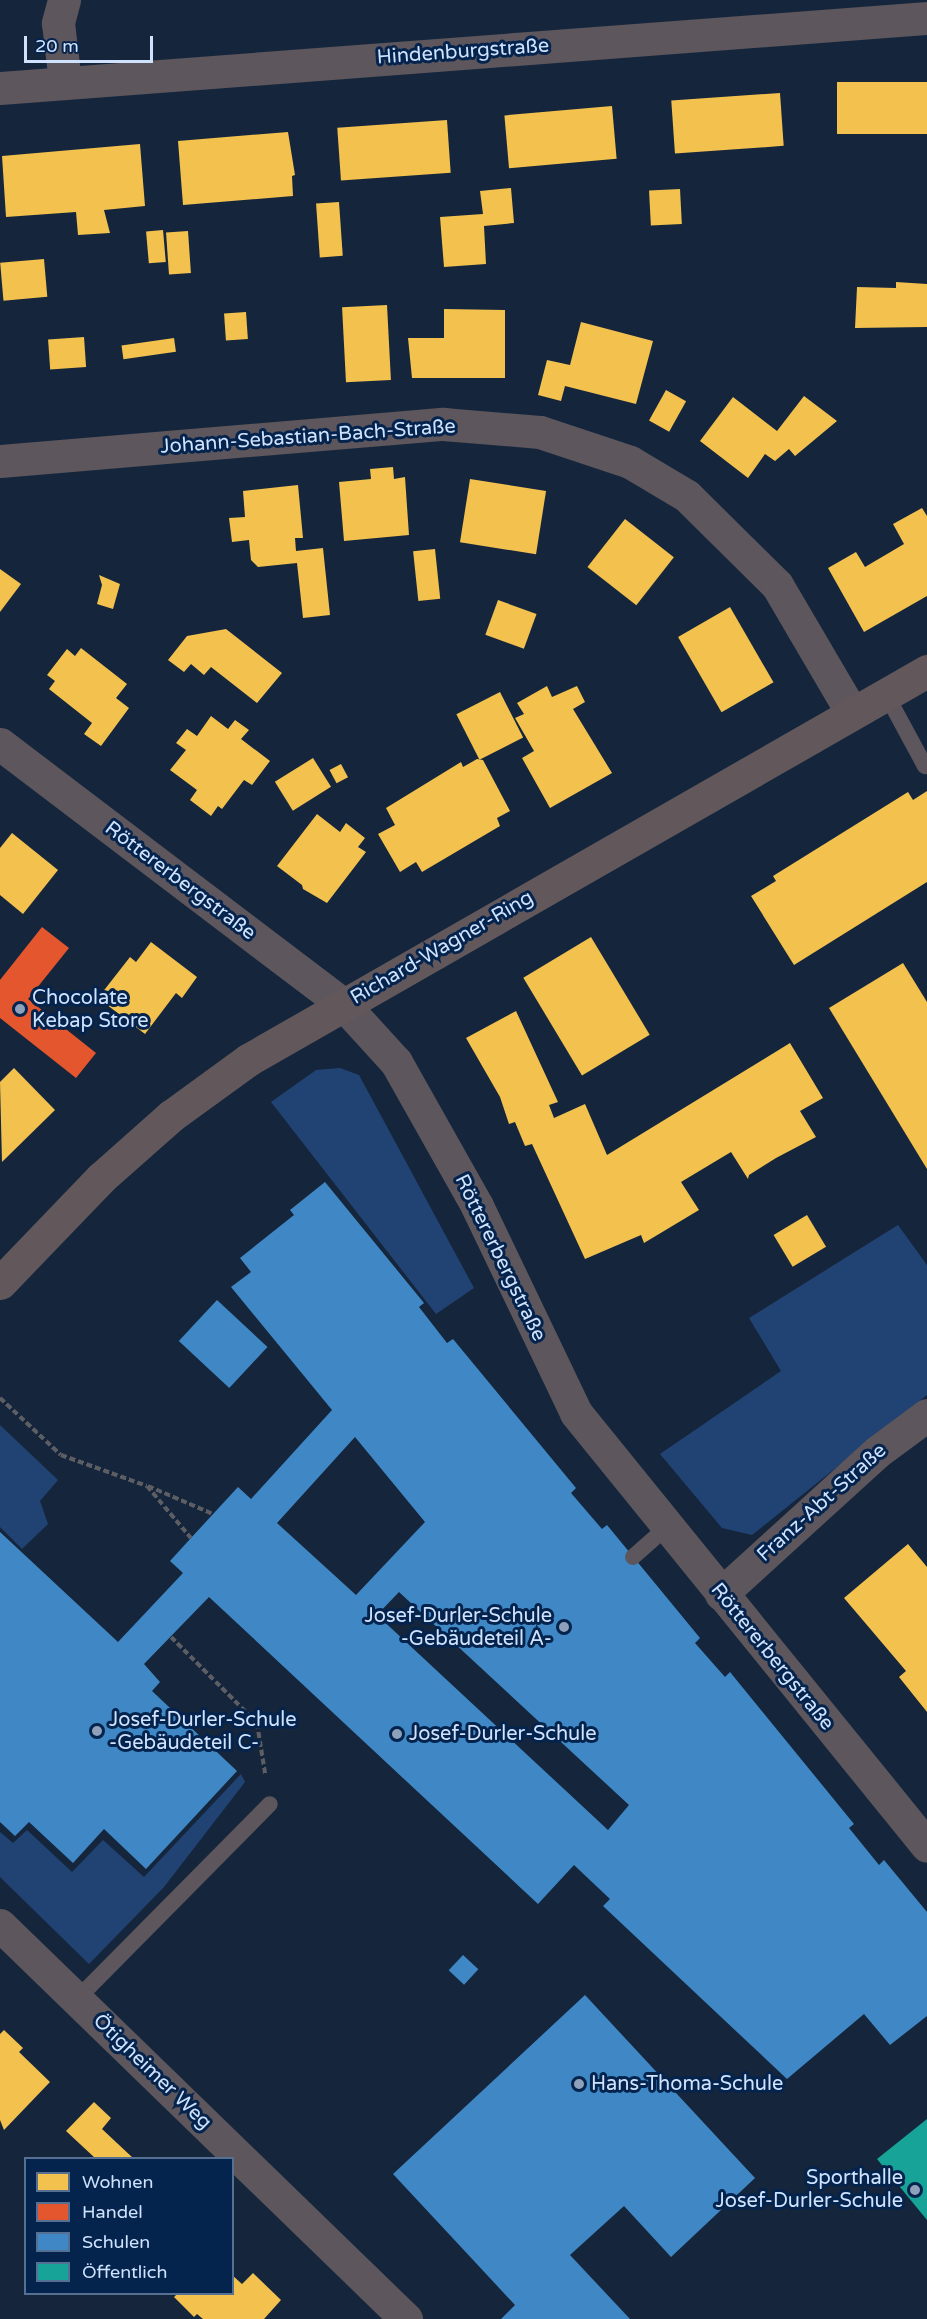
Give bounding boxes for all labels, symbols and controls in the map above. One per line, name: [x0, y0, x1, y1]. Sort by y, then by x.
scale bar: [27, 24, 156, 62]
street label: Hindenburgstraße: [376, 34, 550, 70]
text: 20 m: [35, 35, 79, 57]
street label: Johann-Sebastian-Bach-Straße: [160, 415, 456, 459]
street label: Röttererbergstraße: [100, 816, 260, 946]
street label: Richard-Wagner-Ring: [346, 886, 538, 1010]
place label: Chocolate Kebap Store: [32, 986, 149, 1033]
marker: Chocolate Kebap Store: [13, 1002, 27, 1016]
street label: Röttererbergstraße: [449, 1171, 551, 1345]
street label: Franz-Abt-Straße: [753, 1439, 891, 1567]
street label: Röttererbergstraße: [705, 1579, 839, 1735]
place label: Josef-Durler-Schule -Gebäudeteil A-: [364, 1604, 552, 1651]
marker: Josef-Durler-Schule -Gebäudeteil A-: [557, 1620, 571, 1634]
place label: Josef-Durler-Schule -Gebäudeteil C-: [109, 1708, 297, 1755]
place label: Josef-Durler-Schule: [409, 1722, 597, 1746]
marker: Josef-Durler-Schule -Gebäudeteil C-: [90, 1724, 104, 1738]
marker: Josef-Durler-Schule: [390, 1727, 404, 1741]
street label: Ötigheimer Weg: [88, 2009, 216, 2135]
place label: Hans-Thoma-Schule: [591, 2072, 783, 2096]
marker: Hans-Thoma-Schule: [572, 2077, 586, 2091]
legend: [24, 2157, 234, 2295]
place label: Sporthalle Josef-Durler-Schule: [715, 2166, 903, 2213]
text: Wohnen: [82, 2171, 153, 2193]
marker: Sporthalle Josef-Durler-Schule: [908, 2183, 922, 2197]
text: Handel: [82, 2201, 143, 2223]
text: Schulen: [82, 2231, 150, 2253]
text: Öffentlich: [82, 2261, 167, 2283]

